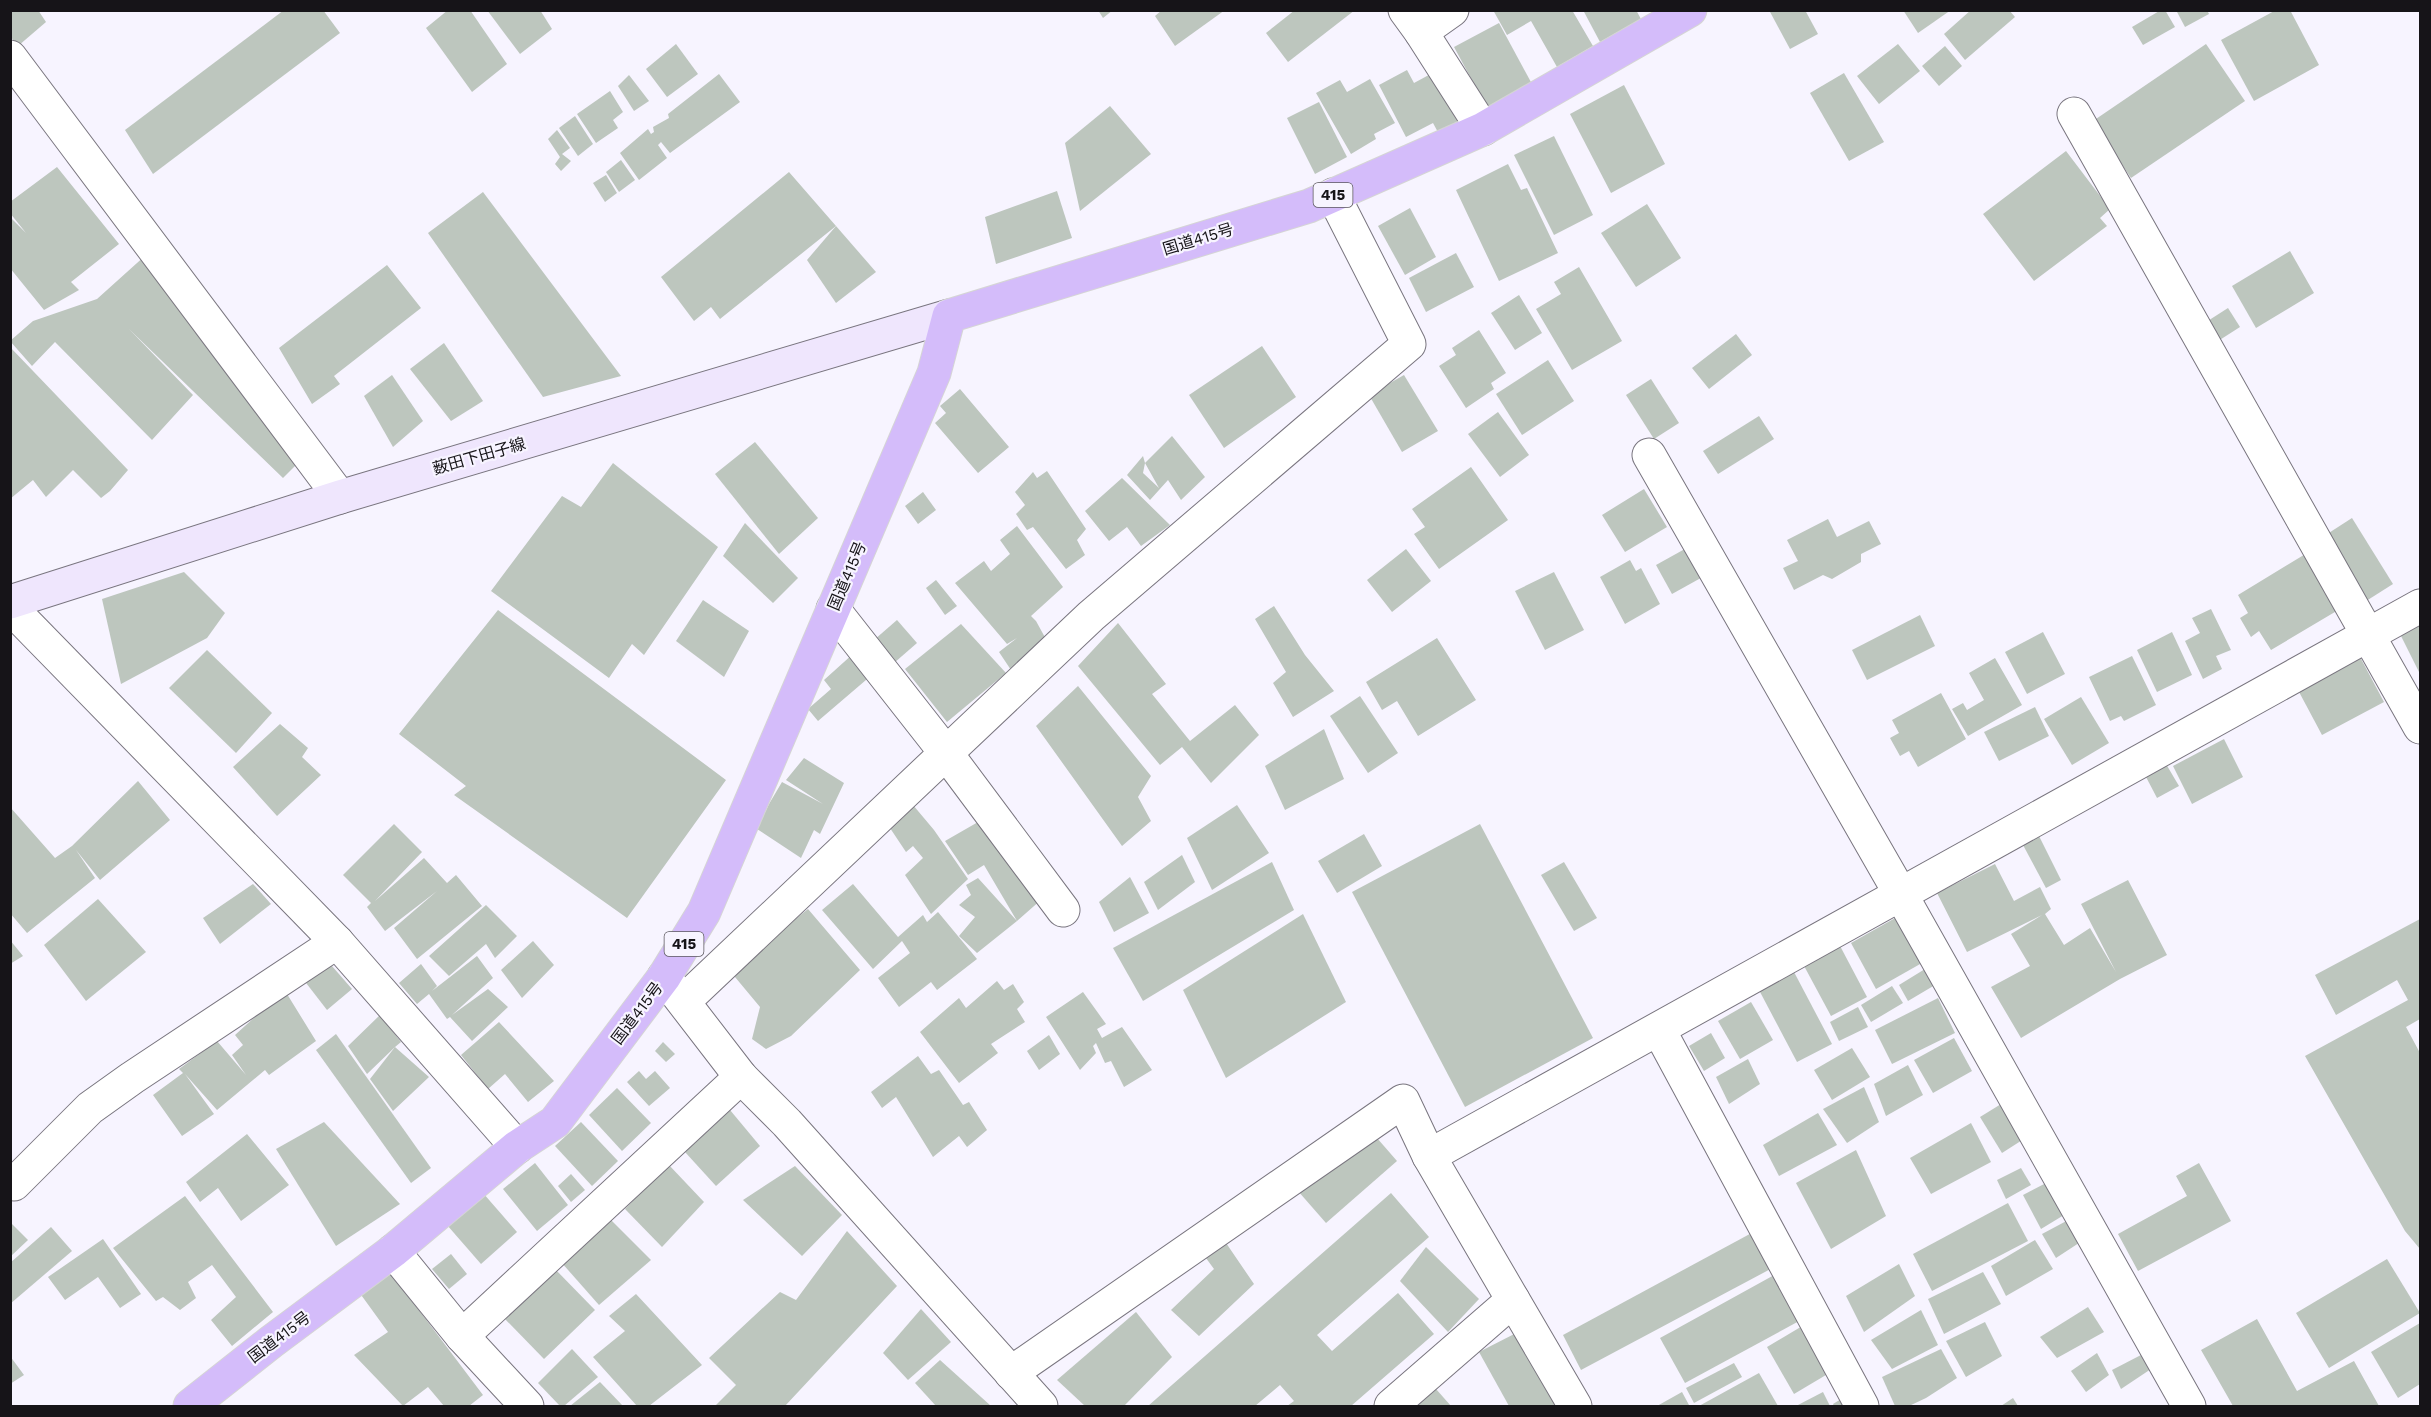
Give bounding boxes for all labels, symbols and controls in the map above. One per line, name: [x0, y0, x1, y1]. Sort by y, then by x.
road number: 415: [1314, 183, 1352, 207]
street label: 国道415号: [1160, 219, 1236, 259]
street label: 薮田下田子線: [430, 434, 528, 478]
street label: 国道415号: [824, 539, 870, 613]
road number: 415: [664, 932, 704, 956]
street label: 国道415号: [607, 978, 667, 1048]
street label: 国道415号: [244, 1307, 314, 1367]

